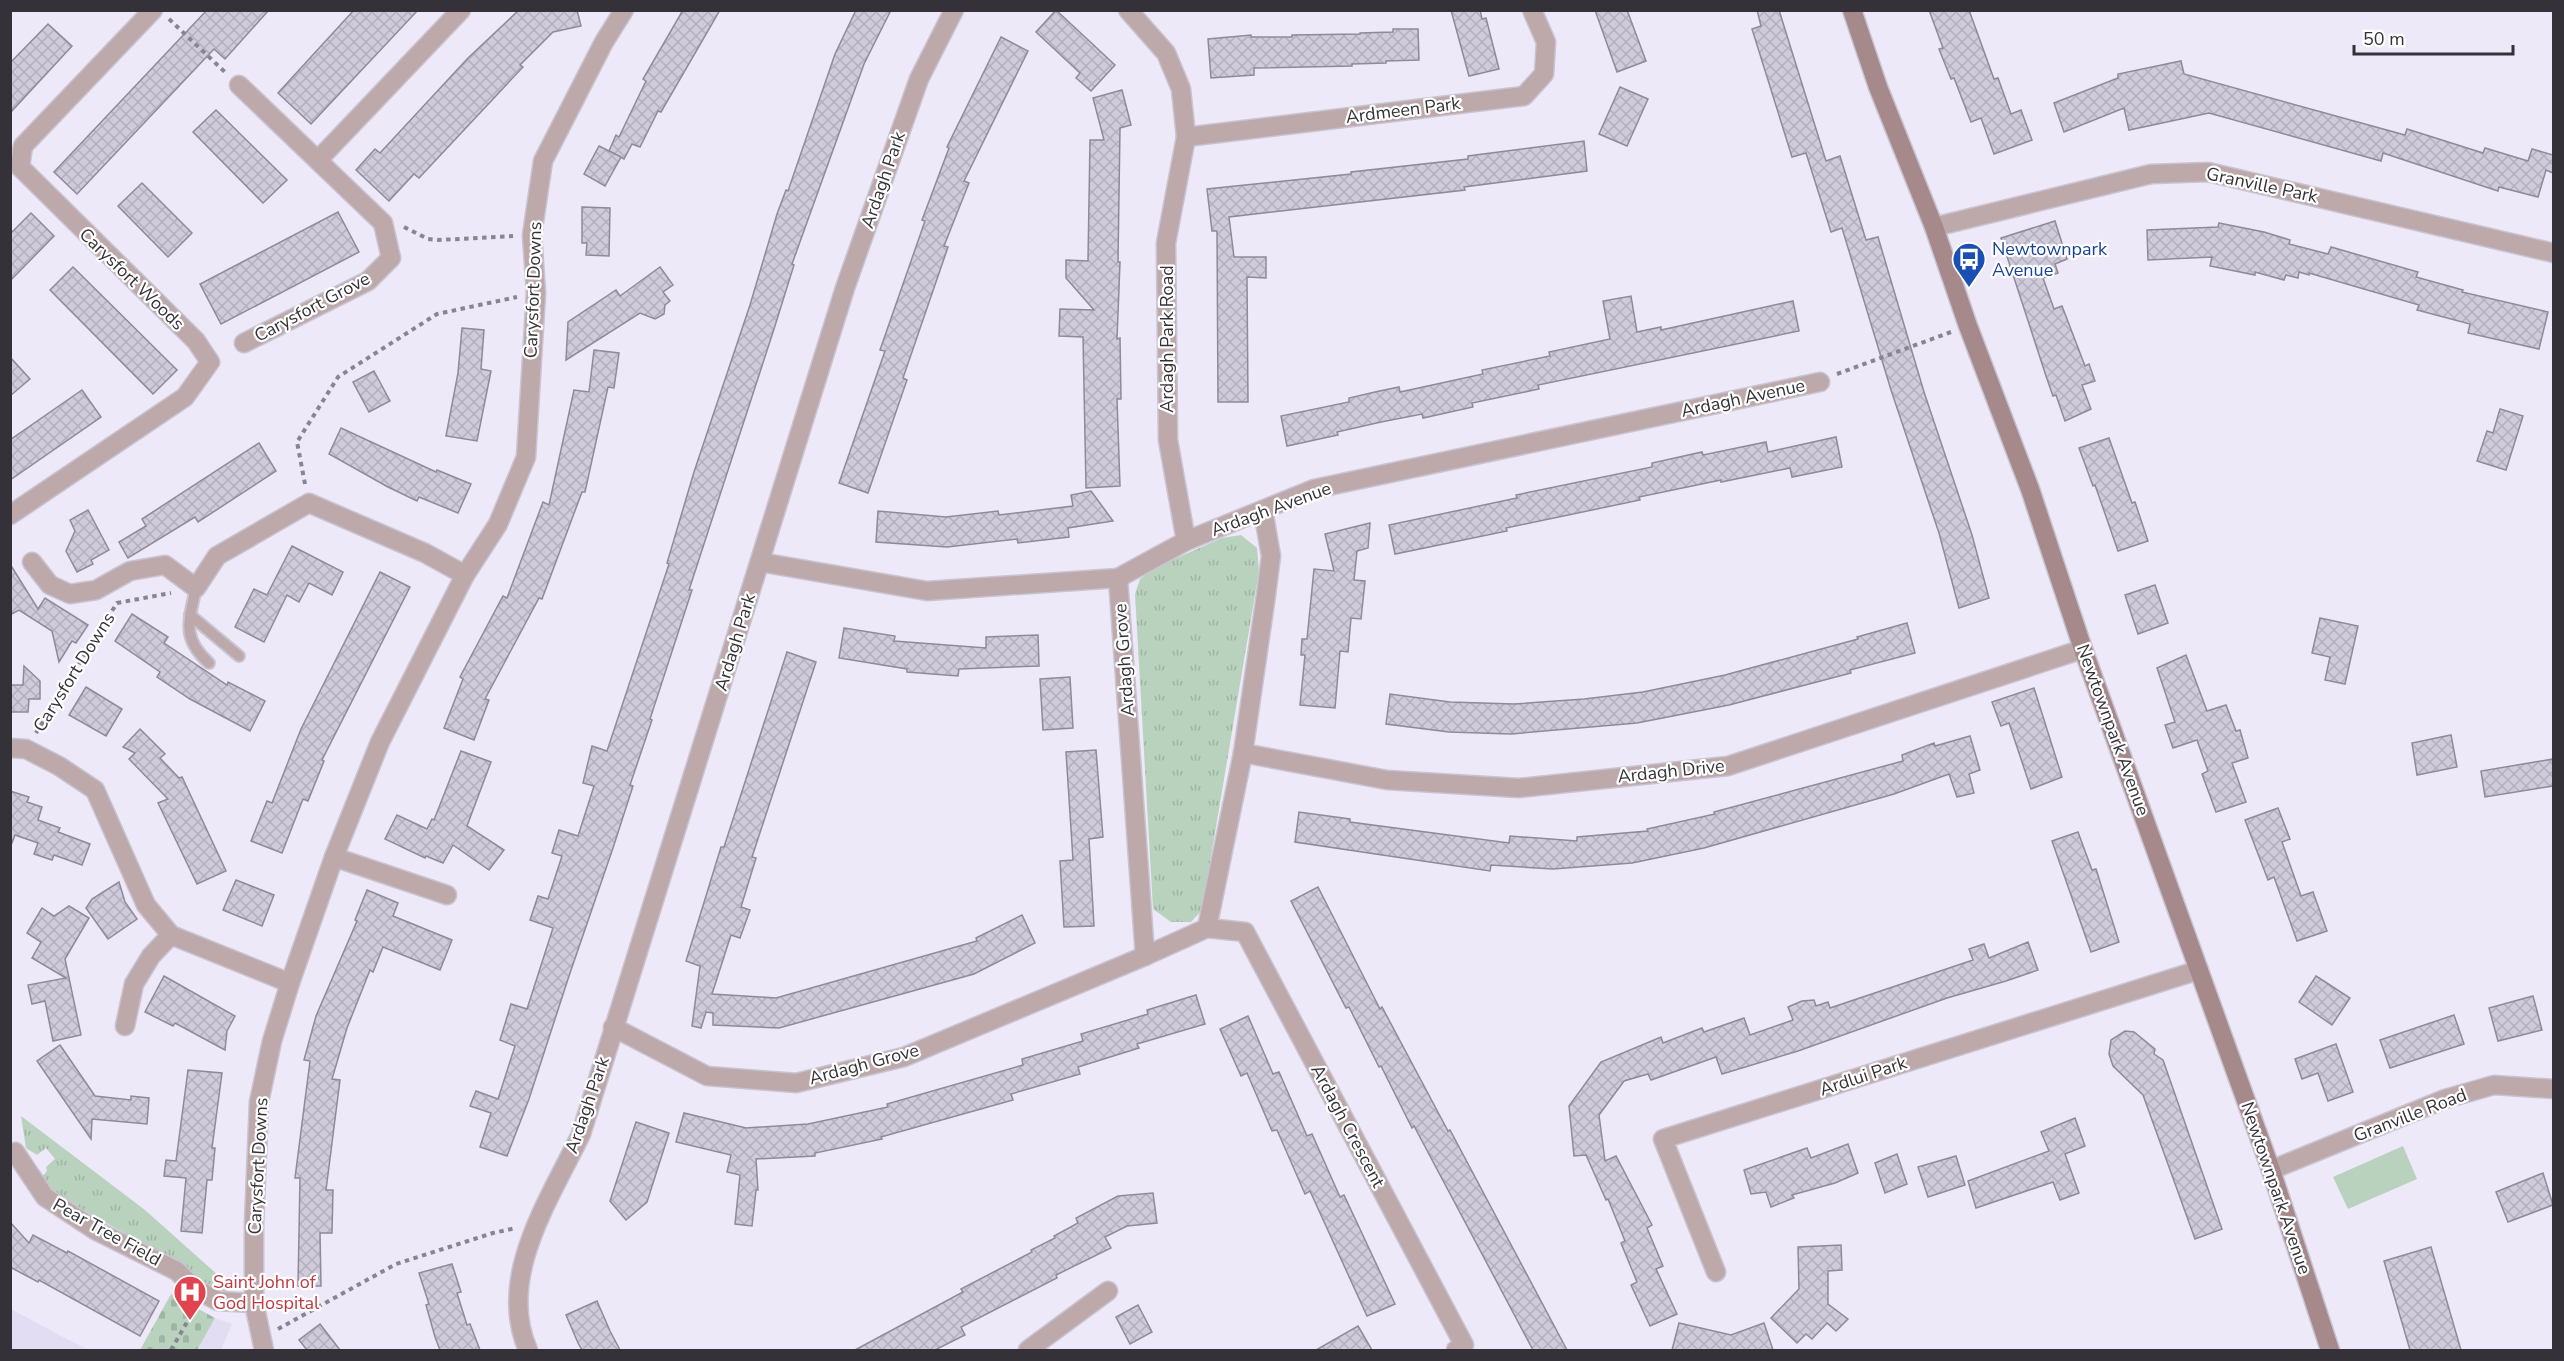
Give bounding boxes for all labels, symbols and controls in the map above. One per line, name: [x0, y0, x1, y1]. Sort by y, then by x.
scale bar: [2354, 18, 2513, 56]
text: 50 m: [2363, 27, 2405, 51]
street label: Ardmeen Park: [1344, 91, 1463, 129]
street label: Ardagh Park: [855, 127, 911, 232]
street label: Granville Park: [2204, 161, 2321, 209]
street label: Carysfort Downs: [519, 221, 547, 359]
street label: Carysfort Woods: [74, 223, 190, 335]
place label: Newtownpark Avenue: [1992, 237, 2108, 282]
bus stop icon: Newtownpark Avenue: [1951, 241, 1987, 288]
street label: Ardagh Park Road: [1155, 265, 1179, 413]
street label: Carysfort Grove: [250, 266, 374, 348]
street label: Ardagh Avenue: [1679, 373, 1807, 423]
street label: Ardagh Avenue: [1208, 476, 1334, 542]
street label: Ardagh Park: [709, 589, 762, 694]
street label: Ardagh Grove: [1108, 603, 1140, 717]
street label: Carysfort Downs: [28, 608, 120, 736]
street label: Newtownpark Avenue: [2071, 641, 2155, 819]
street label: Ardagh Drive: [1616, 753, 1726, 789]
street label: Ardagh Grove: [806, 1038, 922, 1090]
street label: Ardlui Park: [1816, 1050, 1911, 1101]
street label: Ardagh Park: [559, 1052, 615, 1157]
street label: Ardagh Crescent: [1306, 1060, 1391, 1192]
street label: Granville Road: [2350, 1082, 2470, 1148]
street label: Carysfort Downs: [242, 1097, 274, 1235]
street label: Newtownpark Avenue: [2235, 1099, 2317, 1277]
street label: Pear Tree Field: [49, 1192, 165, 1272]
place label: Saint John of God Hospital: [213, 1270, 320, 1315]
hospital icon: Saint John of God Hospital: [172, 1274, 208, 1321]

